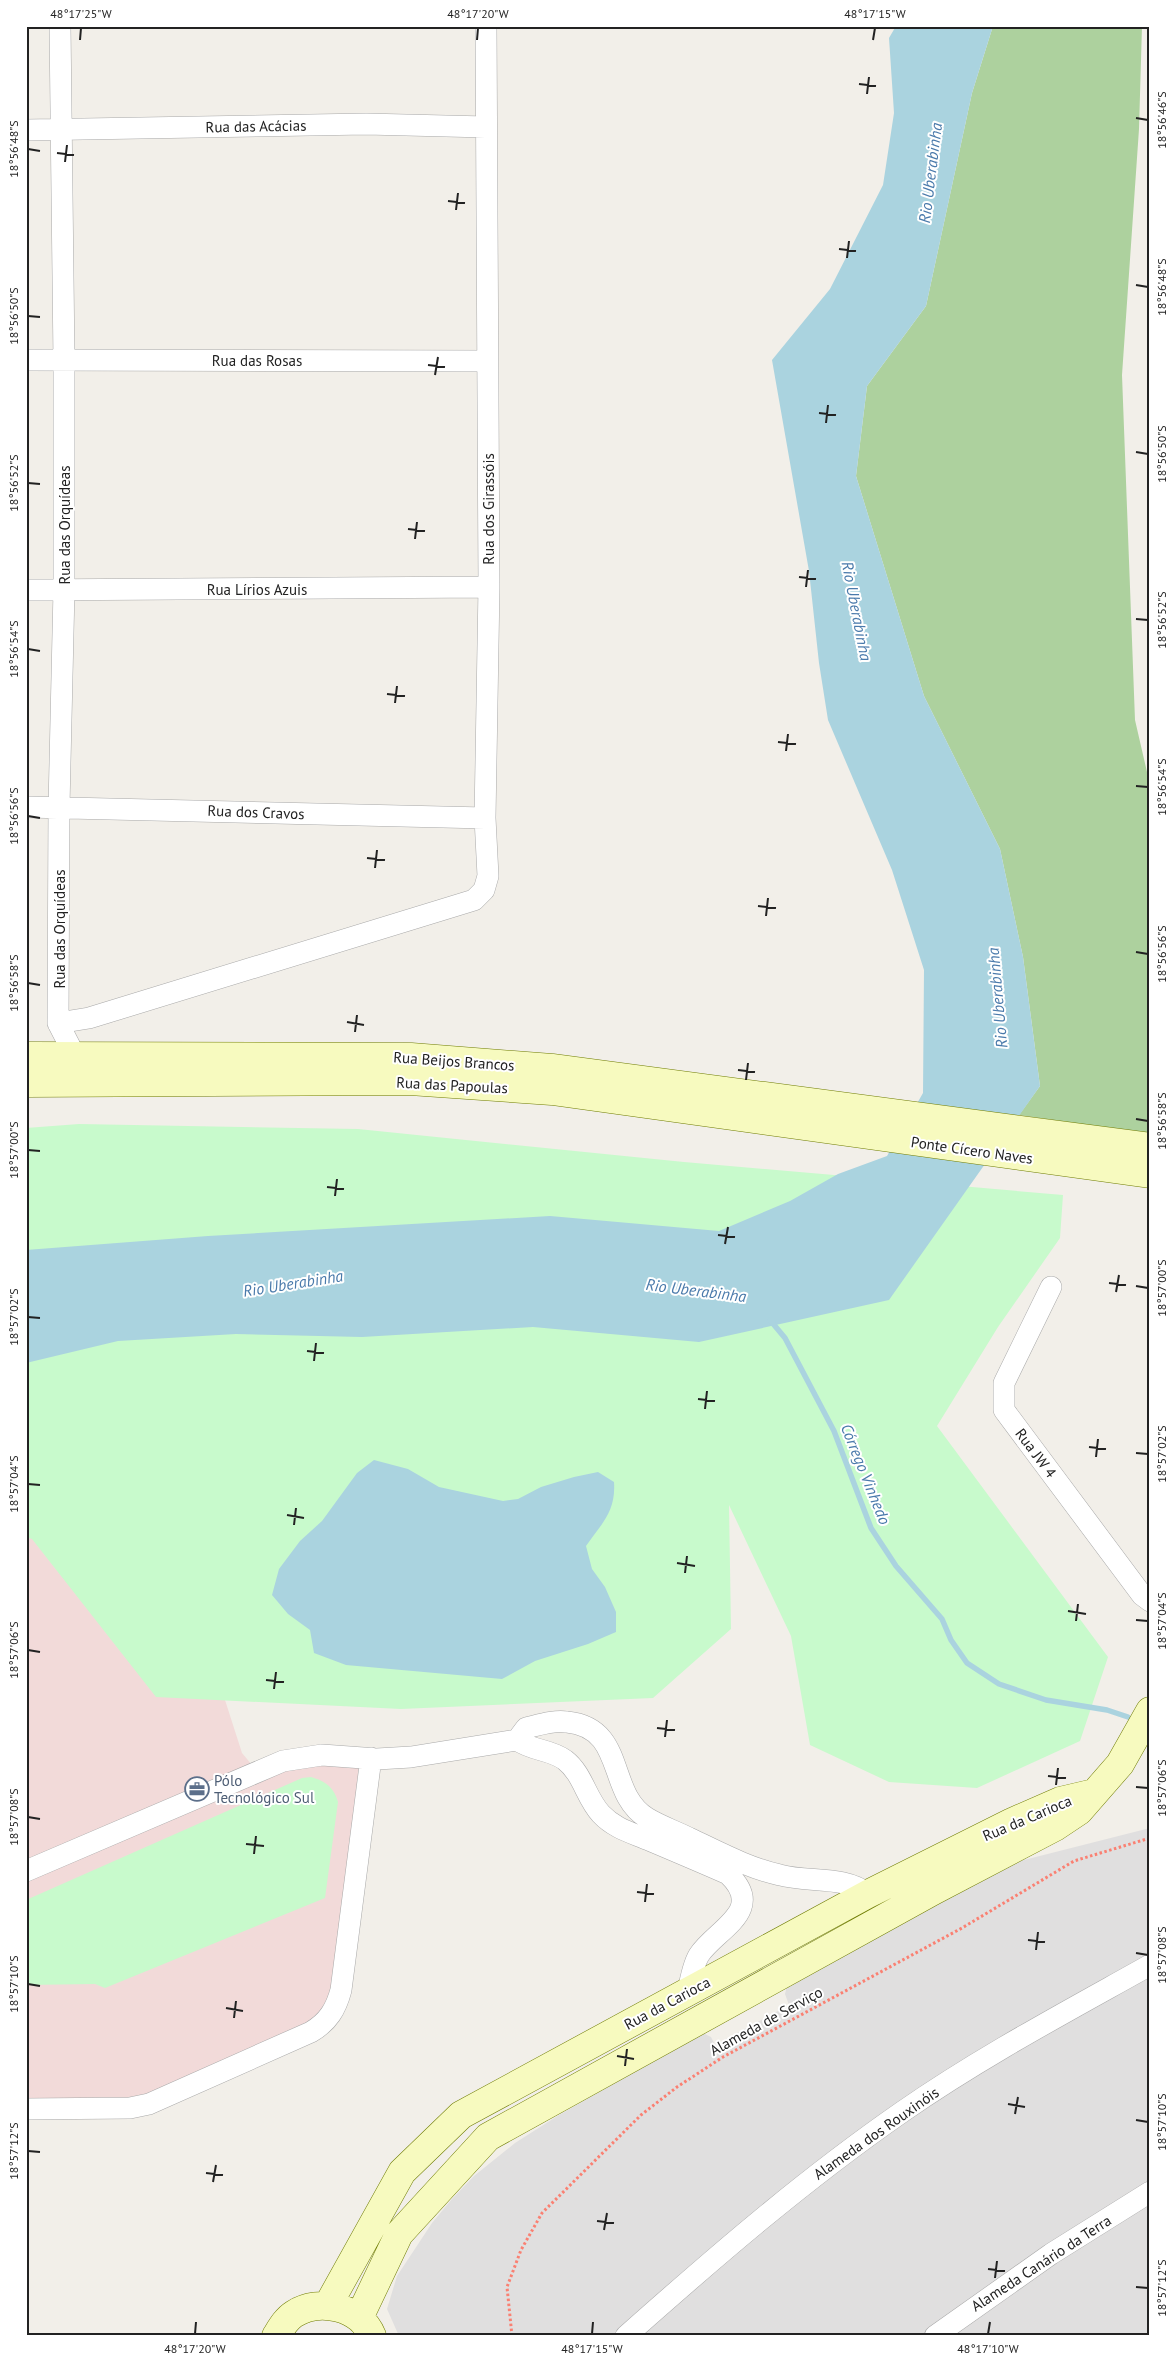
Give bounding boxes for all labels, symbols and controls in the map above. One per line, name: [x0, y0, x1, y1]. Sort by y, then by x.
text: 48°17'25"W: [50, 6, 112, 21]
text: 48°17'20"W: [447, 6, 509, 21]
text: 48°17'15"W: [844, 6, 906, 21]
text: 18°56'46"S: [1154, 91, 1169, 149]
street label: Rua das Acácias: [205, 116, 307, 136]
text: 18°56'48"S: [6, 120, 21, 178]
water label: Rio Uberabinha: [914, 121, 946, 224]
text: 18°56'48"S: [1154, 258, 1169, 316]
text: 18°56'50"S: [6, 287, 21, 345]
street label: Rua das Rosas: [212, 351, 302, 370]
text: 18°56'50"S: [1154, 425, 1169, 483]
street label: Rua dos Girassóis: [479, 453, 498, 565]
text: 18°56'52"S: [6, 454, 21, 512]
street label: Rua das Orquídeas: [55, 465, 74, 585]
water label: Rio Uberabinha: [838, 560, 876, 663]
street label: Rua Lírios Azuis: [207, 580, 307, 599]
text: 18°56'52"S: [1154, 591, 1169, 649]
text: 18°56'54"S: [6, 620, 21, 678]
text: 18°56'54"S: [1154, 758, 1169, 816]
text: 18°56'56"S: [6, 787, 21, 845]
street label: Rua dos Cravos: [207, 801, 305, 823]
street label: Rua das Orquídeas: [50, 869, 69, 989]
text: 18°56'56"S: [1154, 925, 1169, 983]
water label: Rio Uberabinha: [983, 947, 1011, 1049]
text: 18°56'58"S: [6, 954, 21, 1012]
street label: Rua Beijos Brancos: [393, 1047, 515, 1075]
street label: Rua das Papoulas: [396, 1073, 508, 1097]
text: 18°56'58"S: [1154, 1092, 1169, 1150]
text: 18°57'00"S: [6, 1121, 21, 1179]
street label: Ponte Cícero Naves: [910, 1132, 1034, 1168]
text: 18°57'00"S: [1154, 1259, 1169, 1317]
water label: Rio Uberabinha: [242, 1265, 345, 1301]
water label: Rio Uberabinha: [645, 1274, 748, 1306]
text: 18°57'02"S: [6, 1288, 21, 1346]
water label: Córrego Vinhedo: [837, 1421, 895, 1527]
street label: Rua JW 4: [1011, 1425, 1061, 1481]
text: 18°57'02"S: [1154, 1425, 1169, 1483]
text: 18°57'04"S: [6, 1455, 21, 1513]
text: 18°57'04"S: [1154, 1592, 1169, 1650]
text: 18°57'06"S: [6, 1621, 21, 1679]
text: 18°57'06"S: [1154, 1759, 1169, 1817]
place label: Pólo Tecnológico Sul: [214, 1771, 315, 1807]
office icon: Pólo Tecnológico Sul: [184, 1776, 210, 1802]
text: 18°57'08"S: [6, 1788, 21, 1846]
street label: Rua da Carioca: [980, 1791, 1074, 1845]
text: 18°57'08"S: [1154, 1926, 1169, 1984]
text: 18°57'10"S: [6, 1955, 21, 2013]
street label: Rua da Carioca: [621, 1972, 713, 2034]
street label: Alameda de Serviço: [706, 1982, 826, 2060]
street label: Alameda dos Rouxinóis: [810, 2082, 942, 2184]
text: 18°57'10"S: [1154, 2093, 1169, 2151]
text: 18°57'12"S: [6, 2122, 21, 2180]
street label: Alameda Canário da Terra: [967, 2211, 1115, 2315]
text: 18°57'12"S: [1154, 2259, 1169, 2317]
text: 48°17'20"W: [164, 2341, 226, 2356]
text: 48°17'15"W: [561, 2341, 623, 2356]
text: 48°17'10"W: [957, 2341, 1019, 2356]

